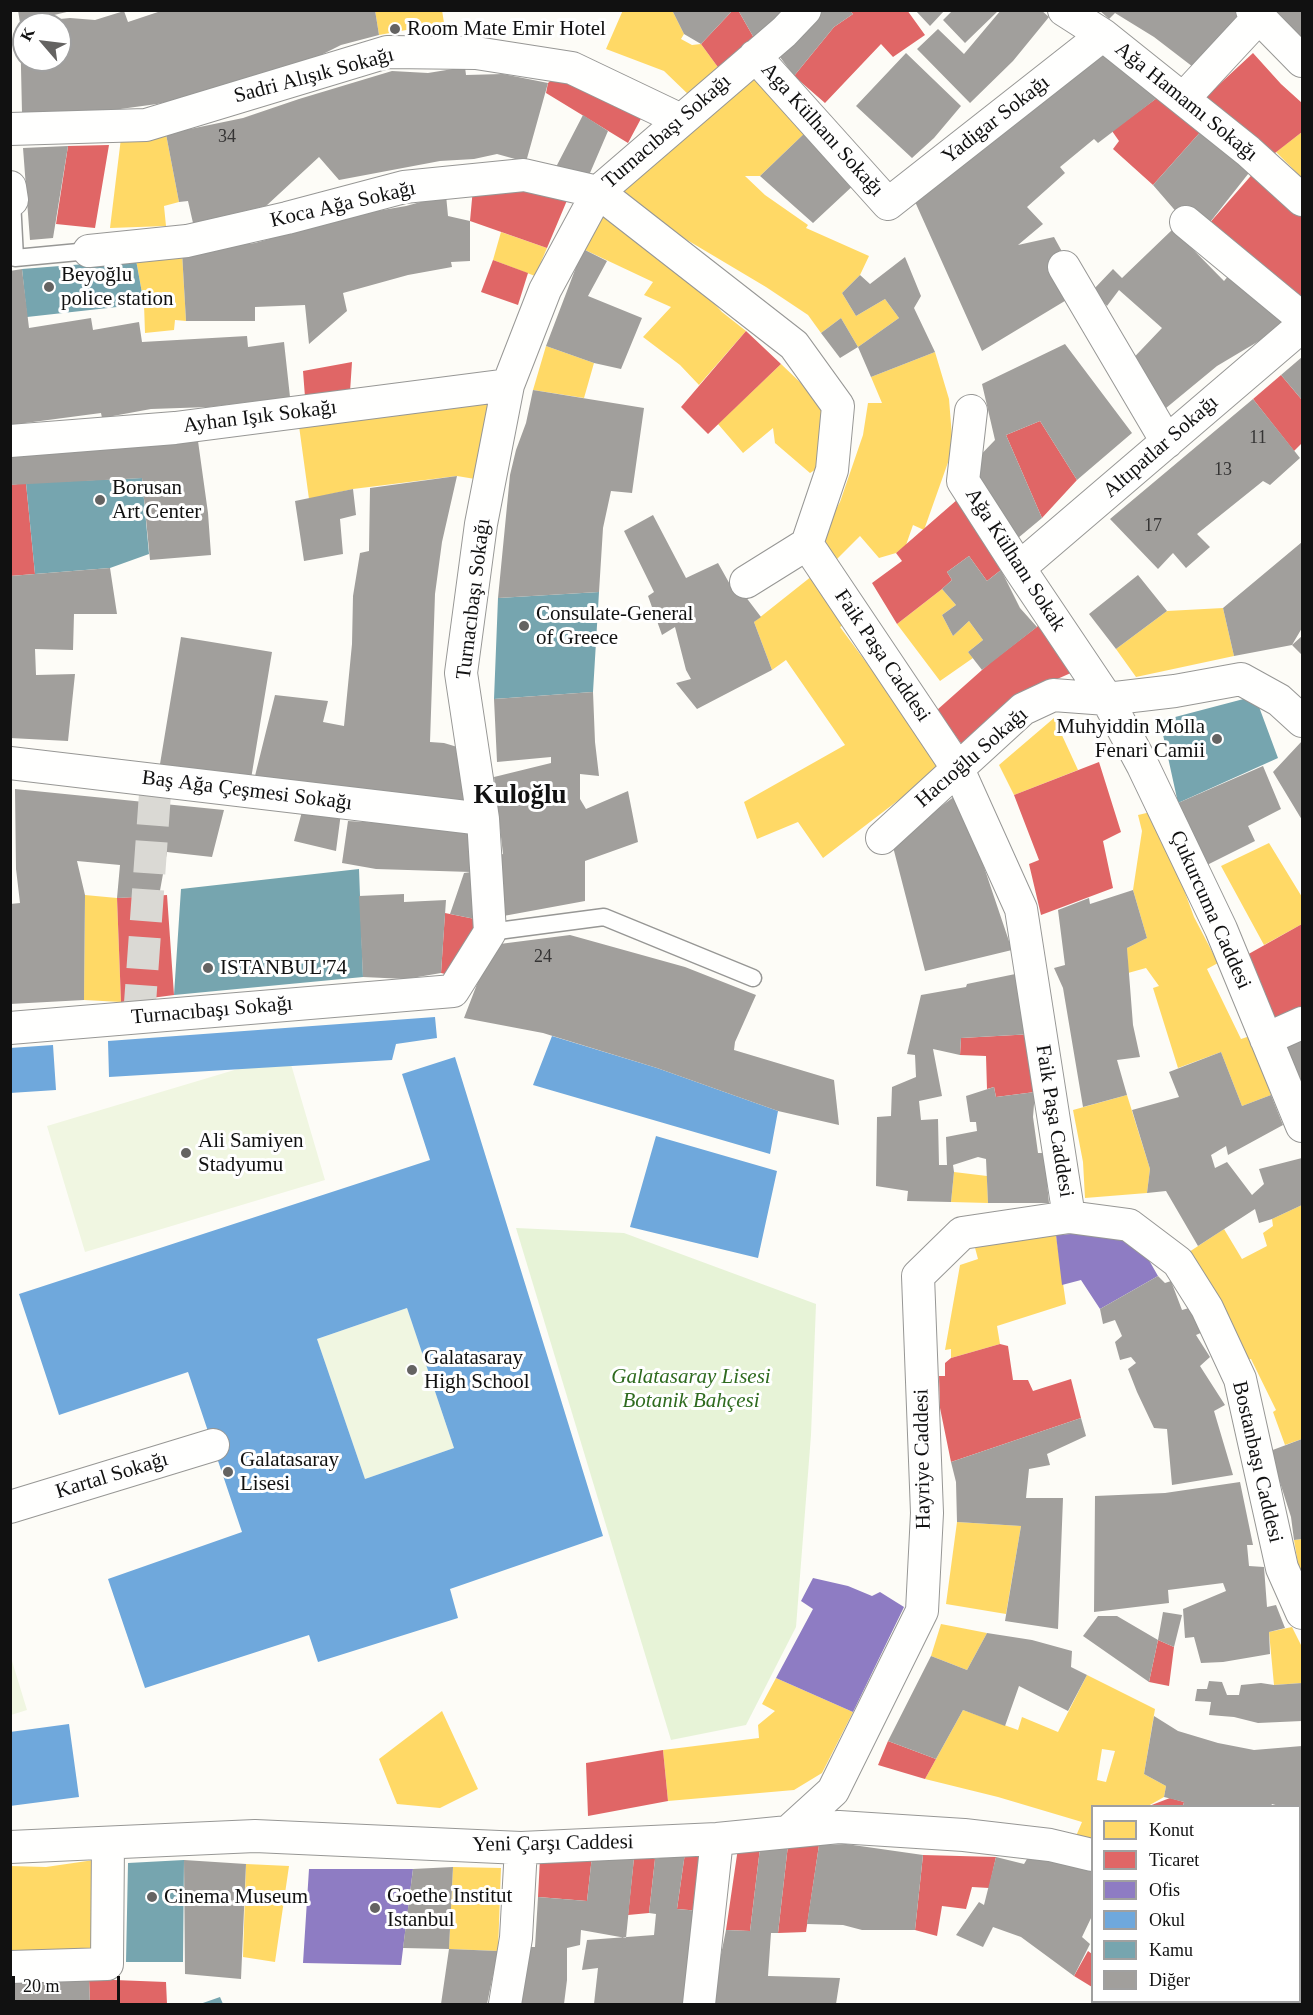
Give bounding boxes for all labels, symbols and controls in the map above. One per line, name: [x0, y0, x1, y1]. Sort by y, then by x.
north arrow: [12, 12, 72, 72]
place label: Room Mate Emir Hotel: [407, 16, 606, 42]
marker: Room Mate Emir Hotel: [388, 22, 402, 36]
text: K: [17, 25, 38, 44]
street label: Ağa Hamamı Sokağı: [1110, 37, 1262, 167]
street label: Sadri Alışık Sokağı: [231, 43, 397, 109]
street label: Aga Külhanı Sokağı: [755, 58, 889, 202]
street label: Turnacıbaşı Sokağı: [598, 69, 736, 195]
street label: Yadigar Sokağı: [937, 70, 1055, 170]
house number: 34: [218, 126, 236, 148]
street label: Koca Ağa Sokağı: [268, 176, 418, 234]
place label: Beyoğlu police station: [61, 262, 174, 312]
marker: Beyoğlu police station: [42, 280, 56, 294]
street label: Altıpatlar Sokağı: [1098, 390, 1224, 504]
street label: Ayhan Işık Sokağı: [182, 395, 338, 439]
house number: 11: [1249, 427, 1267, 449]
house number: 13: [1214, 459, 1232, 481]
place label: Borusan Art Center: [112, 475, 201, 525]
street label: Ağa Külhanı Sokak: [959, 484, 1071, 636]
marker: Borusan Art Center: [93, 493, 107, 507]
house number: 17: [1144, 515, 1162, 537]
street label: Turnacıbaşı Sokağı: [452, 517, 496, 681]
street label: Faik Paşa Caddesi: [829, 585, 935, 727]
place label: Consulate-General of Greece: [536, 601, 693, 651]
marker: Consulate-General of Greece: [517, 619, 531, 633]
street label: Hacıoğlu Sokağı: [911, 702, 1033, 814]
place label: Muhyiddin Molla Fenari Camii: [1056, 714, 1205, 764]
marker: Muhyiddin Molla Fenari Camii: [1210, 732, 1224, 746]
street label: Baş Ağa Çeşmesi Sokağı: [140, 766, 354, 816]
district label: Kuloğlu: [473, 780, 567, 812]
street label: Çukurcuma Caddesi: [1164, 827, 1256, 993]
house number: 24: [534, 946, 552, 968]
place label: ISTANBUL'74: [220, 955, 347, 981]
marker: ISTANBUL'74: [201, 961, 215, 975]
street label: Turnacıbaşı Sokağı: [130, 991, 294, 1031]
street label: Faik Paşa Caddesi: [1030, 1043, 1078, 1199]
place label: Ali Samiyen Stadyumu: [198, 1128, 304, 1178]
marker: Ali Samiyen Stadyumu: [179, 1146, 193, 1160]
place label: Galatasaray High School: [424, 1345, 530, 1395]
marker: Galatasaray High School: [405, 1363, 419, 1377]
park label: Galatasaray Lisesi Botanik Bahçesi: [611, 1364, 771, 1414]
street label: Bostanbaşı Caddesi: [1226, 1379, 1288, 1545]
street label: Hayriye Caddesi: [909, 1389, 937, 1529]
street label: Kartal Sokağı: [53, 1447, 171, 1505]
place label: Galatasaray Lisesi: [240, 1447, 339, 1497]
marker: Galatasaray Lisesi: [221, 1465, 235, 1479]
legend: [1091, 1805, 1301, 2003]
text: Konut: [1149, 1820, 1194, 1840]
street label: Yeni Çarşı Caddesi: [472, 1830, 634, 1858]
text: Ticaret: [1149, 1850, 1199, 1870]
text: Ofis: [1149, 1880, 1180, 1900]
place label: Goethe Institut Istanbul: [387, 1883, 512, 1933]
place label: Cinema Museum: [164, 1884, 308, 1910]
marker: Cinema Museum: [145, 1890, 159, 1904]
marker: Goethe Institut Istanbul: [368, 1901, 382, 1915]
text: Okul: [1149, 1910, 1185, 1930]
text: Kamu: [1149, 1940, 1193, 1960]
scale bar: [15, 1964, 123, 2002]
text: Diğer: [1149, 1970, 1190, 1990]
text: 20 m: [23, 1976, 60, 1996]

